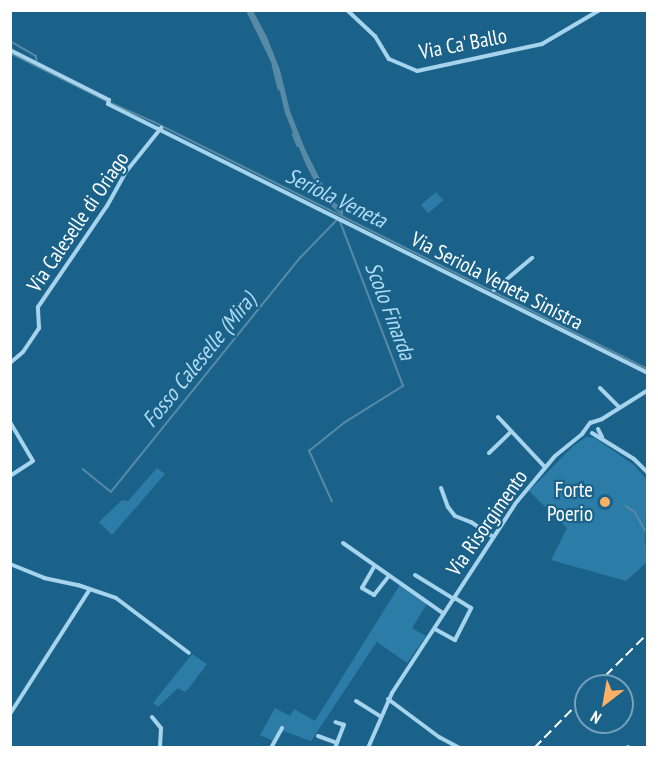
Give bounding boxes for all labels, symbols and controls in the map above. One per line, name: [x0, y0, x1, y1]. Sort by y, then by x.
street label: Via Ca' Ballo: [416, 23, 510, 65]
street label: Via Caleselle di Oriago: [22, 147, 134, 297]
water label: Seriola Veneta: [281, 162, 391, 234]
street label: Via Seriola Veneta Sinistra: [407, 227, 587, 335]
water label: Scolo Finarda: [359, 258, 421, 364]
water label: Fosso Caleselle (Mira): [137, 288, 261, 432]
street label: Via Risorgimento: [441, 465, 533, 581]
place label: Forte Poerio: [547, 477, 593, 527]
marker: Forte Poerio: [598, 495, 612, 509]
north arrow: [574, 674, 634, 734]
text: N: [587, 707, 605, 729]

